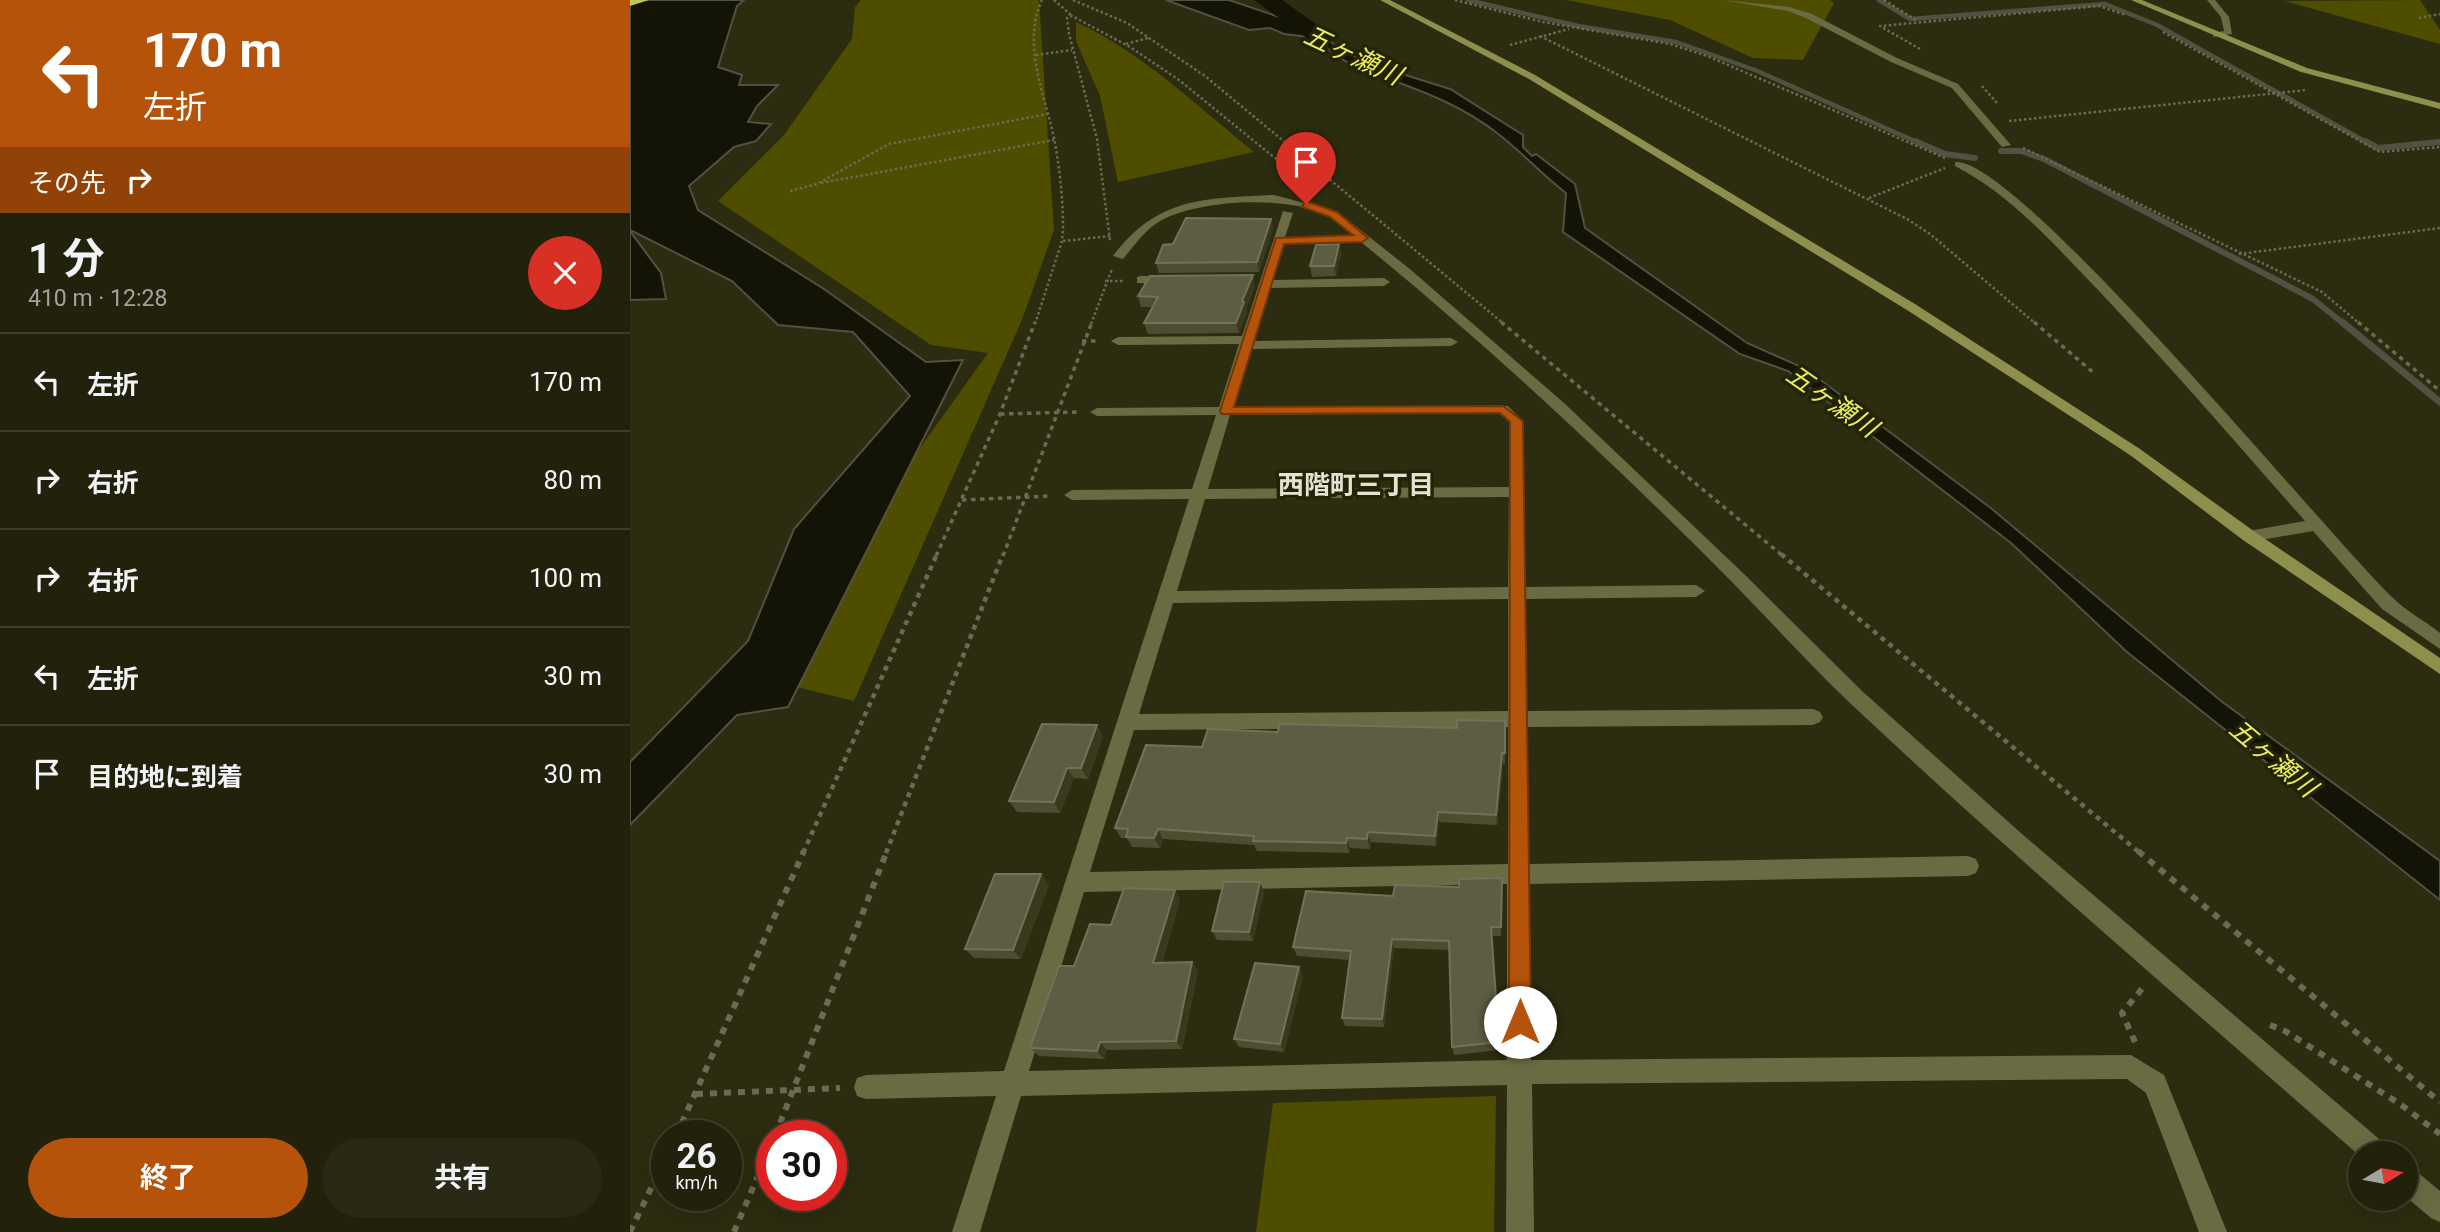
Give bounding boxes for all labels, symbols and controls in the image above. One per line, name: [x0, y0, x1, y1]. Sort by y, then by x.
water label: 五ヶ瀬川: [1300, 19, 1409, 92]
text: 170 m: [143, 22, 282, 79]
icon: left: [28, 28, 119, 119]
text: 左折: [143, 88, 207, 126]
pin: [1276, 132, 1336, 204]
icon: arrive: [1287, 143, 1325, 181]
icon: right: [120, 161, 158, 199]
text: その先: [28, 168, 106, 198]
text: 1 分: [28, 234, 105, 283]
button: close: [528, 236, 602, 310]
text: 410 m · 12:28: [28, 285, 167, 312]
water label: 五ヶ瀬川: [1781, 359, 1886, 445]
icon: left: [28, 363, 66, 401]
text: 170 m: [529, 367, 602, 397]
text: 左折: [87, 370, 139, 400]
icon: right: [28, 461, 66, 499]
text: 80 m: [544, 465, 602, 495]
text: 右折: [87, 468, 139, 498]
district label: 西階町三丁目: [1278, 470, 1434, 500]
icon: right: [28, 559, 66, 597]
text: 100 m: [529, 563, 602, 593]
text: 右折: [87, 566, 139, 596]
icon: left: [28, 657, 66, 695]
text: 30 m: [544, 661, 602, 691]
text: 左折: [87, 664, 139, 694]
water label: 五ヶ瀬川: [2224, 713, 2325, 805]
icon: arrive: [28, 755, 66, 793]
text: 30 m: [544, 759, 602, 789]
text: 目的地に到着: [87, 762, 243, 792]
position arrow: [1483, 985, 1557, 1059]
speed limit sign: 30: [756, 1120, 847, 1211]
text: 26: [676, 1136, 717, 1177]
button: 終了: [28, 1138, 308, 1218]
button: 共有: [322, 1138, 602, 1218]
north arrow: [2348, 1141, 2418, 1211]
map controls: [2348, 1141, 2418, 1211]
text: km/h: [675, 1172, 718, 1193]

